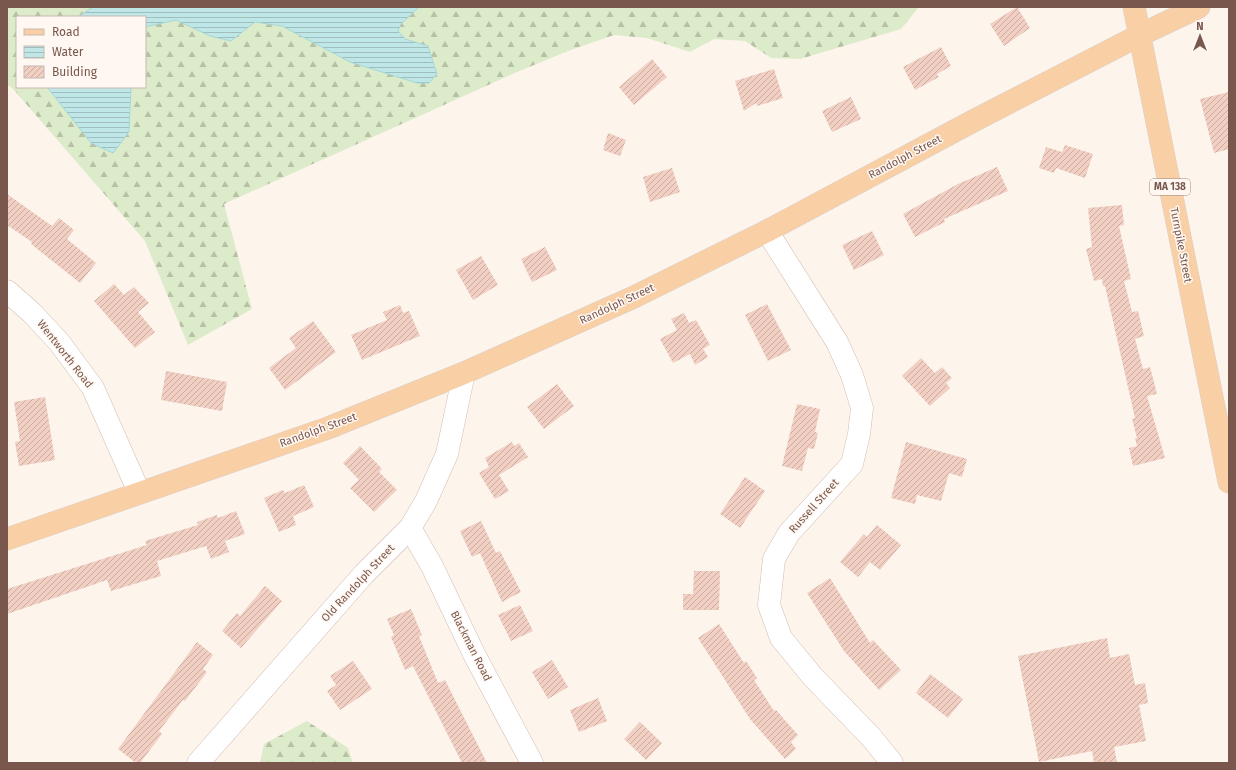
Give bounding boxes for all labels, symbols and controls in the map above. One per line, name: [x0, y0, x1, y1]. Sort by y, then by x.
legend: [16, 16, 146, 88]
north arrow: [1180, 16, 1220, 56]
text: N: [1196, 20, 1204, 33]
text: Road: [52, 25, 80, 39]
text: Water: [52, 45, 84, 59]
text: Building: [52, 65, 98, 79]
street label: Randolph Street: [866, 132, 944, 182]
road number: MA 138: [1150, 179, 1190, 195]
street label: Turnpike Street: [1167, 206, 1195, 284]
street label: Randolph Street: [578, 281, 656, 327]
street label: Wentworth Road: [34, 317, 96, 391]
street label: Randolph Street: [278, 410, 358, 450]
street label: Russell Street: [786, 476, 842, 536]
street label: Old Randolph Street: [319, 542, 397, 624]
street label: Blackman Road: [448, 609, 494, 683]

